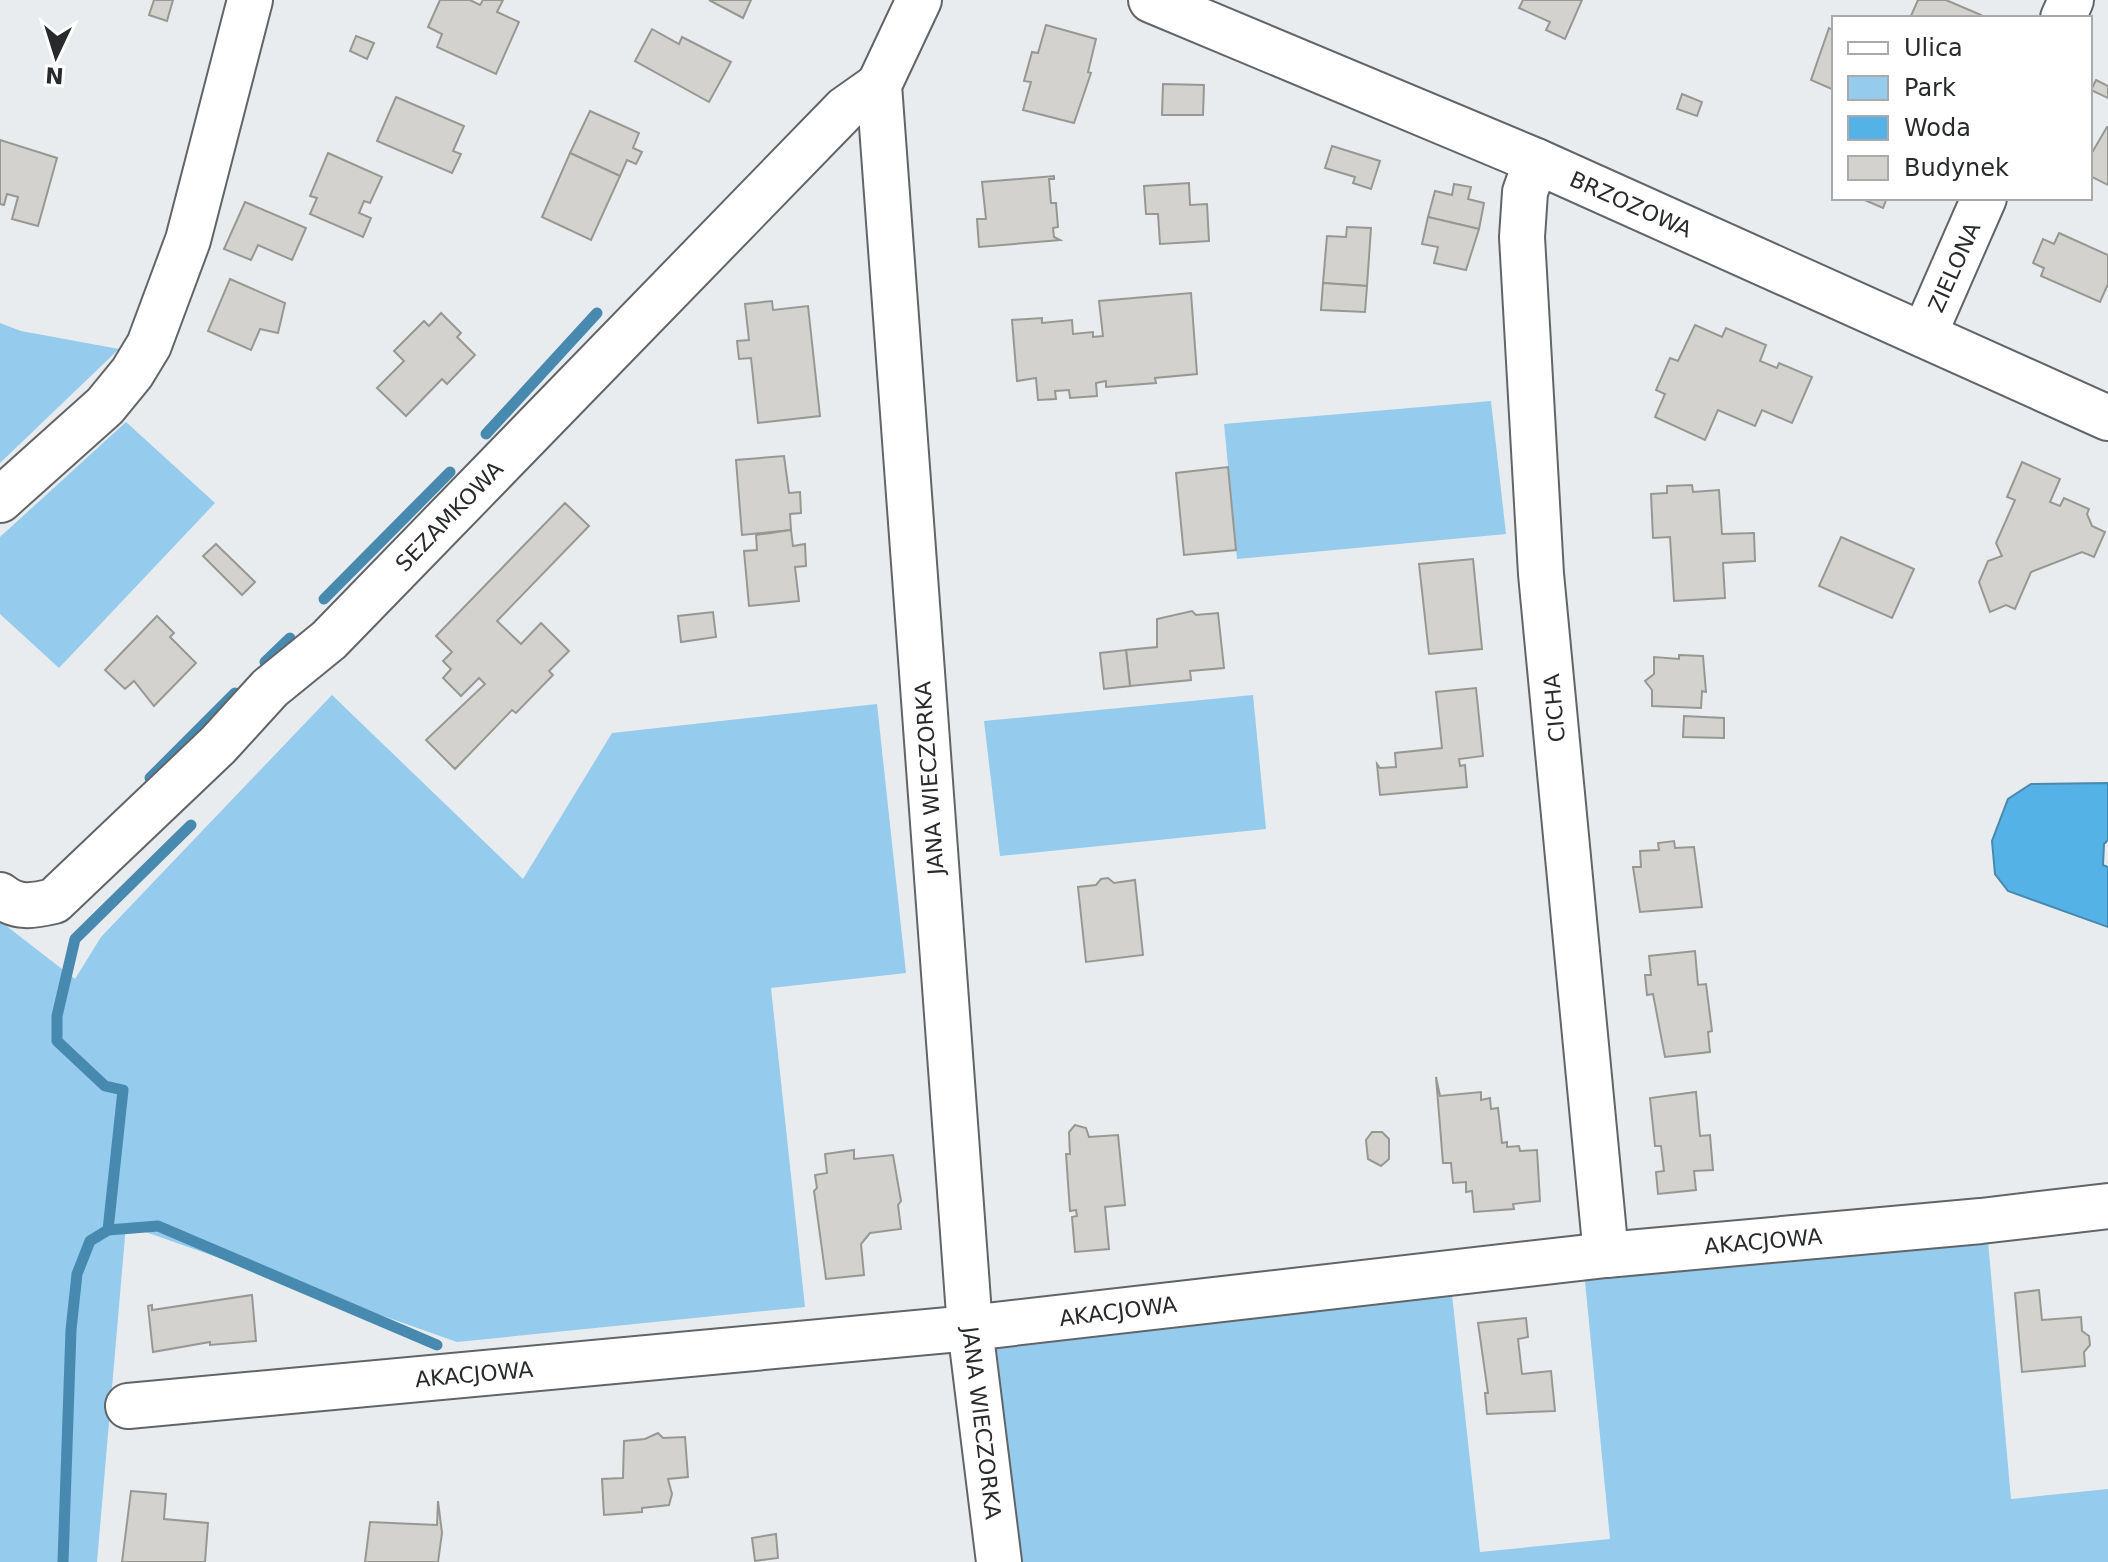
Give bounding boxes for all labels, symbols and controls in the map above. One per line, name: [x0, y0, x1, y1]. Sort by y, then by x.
north arrow: [16, 16, 96, 96]
legend: [1832, 16, 2092, 200]
text: Ulica: [1904, 34, 1963, 62]
text: N: [45, 62, 65, 89]
text: Park: [1904, 74, 1956, 102]
text: Woda: [1904, 114, 1971, 142]
text: Budynek: [1904, 154, 2009, 182]
street label: BRZOZOWA: [1566, 166, 1696, 242]
street label: ZIELONA: [1924, 218, 1985, 316]
street label: SEZAMKOWA: [391, 456, 508, 577]
street label: CICHA: [1539, 673, 1570, 743]
street label: JANA WIECZORKA: [910, 680, 949, 878]
street label: AKACJOWA: [1703, 1224, 1823, 1259]
street label: AKACJOWA: [1058, 1292, 1178, 1331]
street label: JANA WIECZORKA: [957, 1323, 1006, 1521]
street label: AKACJOWA: [414, 1357, 534, 1392]

